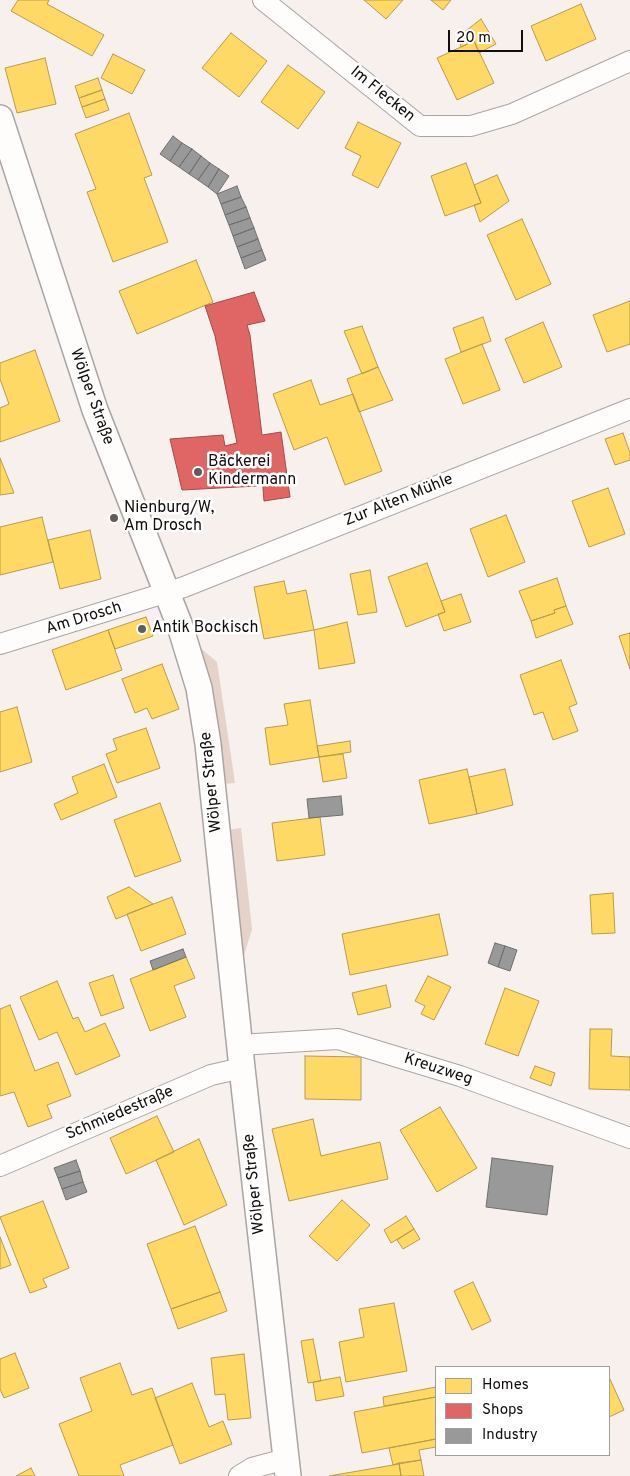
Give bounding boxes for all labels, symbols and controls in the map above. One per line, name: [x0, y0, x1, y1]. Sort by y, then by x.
scale bar: [450, 20, 525, 52]
text: 20 m: [456, 29, 491, 48]
street label: Im Flecken: [346, 63, 418, 127]
street label: Wölper Straße: [65, 346, 117, 448]
place label: Bäckerei Kindermann: [208, 453, 296, 491]
marker: Bäckerei Kindermann: [192, 466, 204, 478]
street label: Zur Alten Mühle: [342, 470, 456, 532]
place label: Nienburg/W, Am Drosch: [124, 499, 214, 537]
marker: Nienburg/W, Am Drosch: [108, 512, 120, 524]
street label: Am Drosch: [44, 598, 124, 640]
place label: Antik Bockisch: [152, 619, 258, 639]
marker: Antik Bockisch: [136, 623, 148, 635]
street label: Wölper Straße: [197, 731, 227, 833]
street label: Kreuzweg: [401, 1050, 475, 1090]
street label: Schmiedestraße: [63, 1083, 177, 1145]
street label: Wölper Straße: [240, 1133, 270, 1235]
legend: [435, 1366, 610, 1456]
text: Homes: [482, 1376, 529, 1395]
text: Shops: [482, 1401, 523, 1420]
text: Industry: [482, 1426, 538, 1445]

